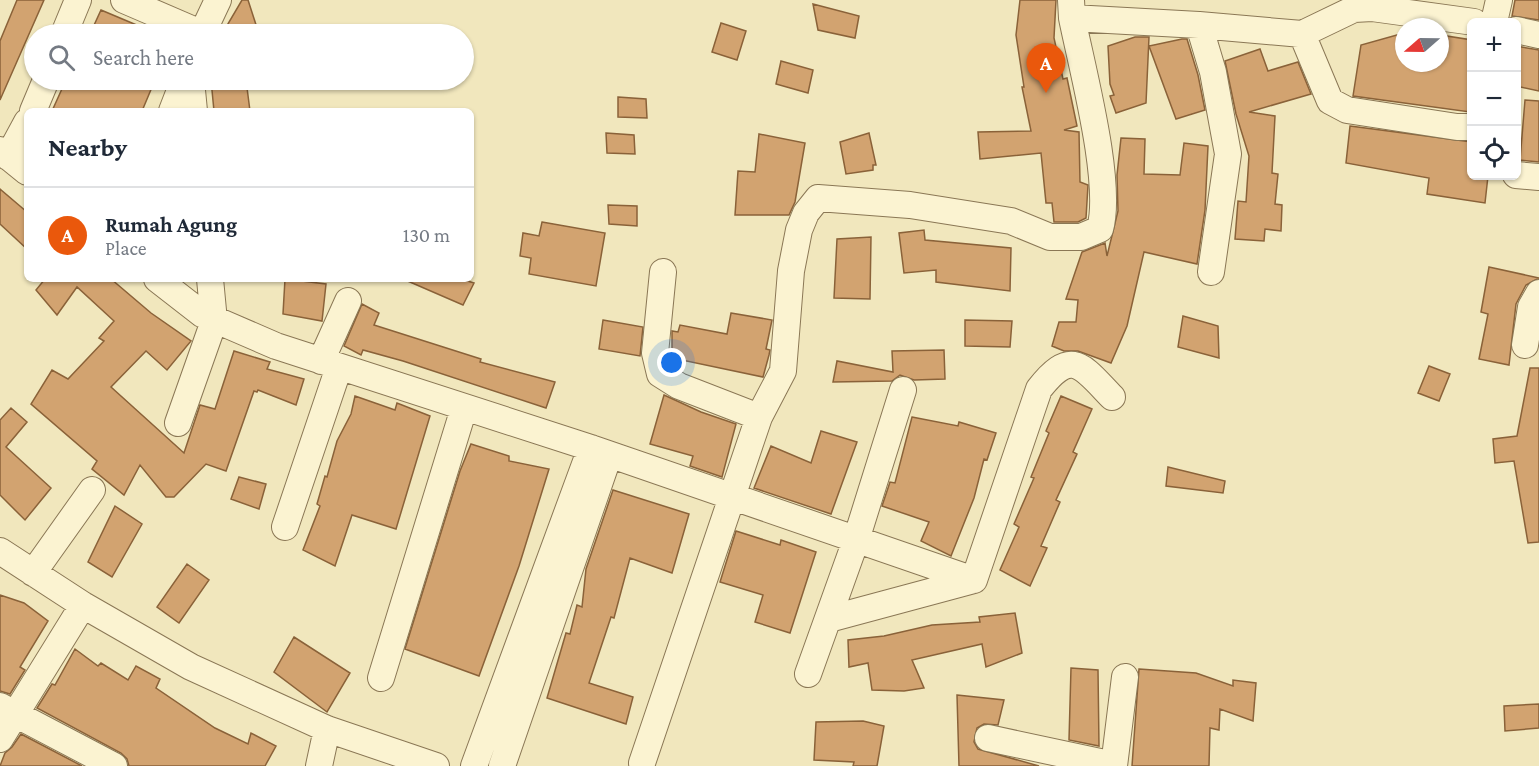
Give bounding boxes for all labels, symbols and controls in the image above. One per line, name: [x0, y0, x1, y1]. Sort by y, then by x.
north arrow: [1395, 18, 1449, 72]
map controls: [1467, 18, 1521, 180]
button: +: [1467, 18, 1521, 72]
search box: [24, 24, 474, 90]
icon: search: [45, 41, 78, 74]
pin: A: [1026, 44, 1066, 93]
text: Search here: [93, 45, 194, 70]
button: −: [1467, 72, 1521, 126]
button: locate: [1467, 126, 1521, 180]
text: Nearby: [48, 133, 127, 162]
text: Rumah Agung: [105, 212, 237, 237]
text: A: [62, 224, 73, 246]
text: 130 m: [403, 224, 450, 246]
text: Place: [105, 237, 147, 259]
your location: [657, 348, 686, 377]

